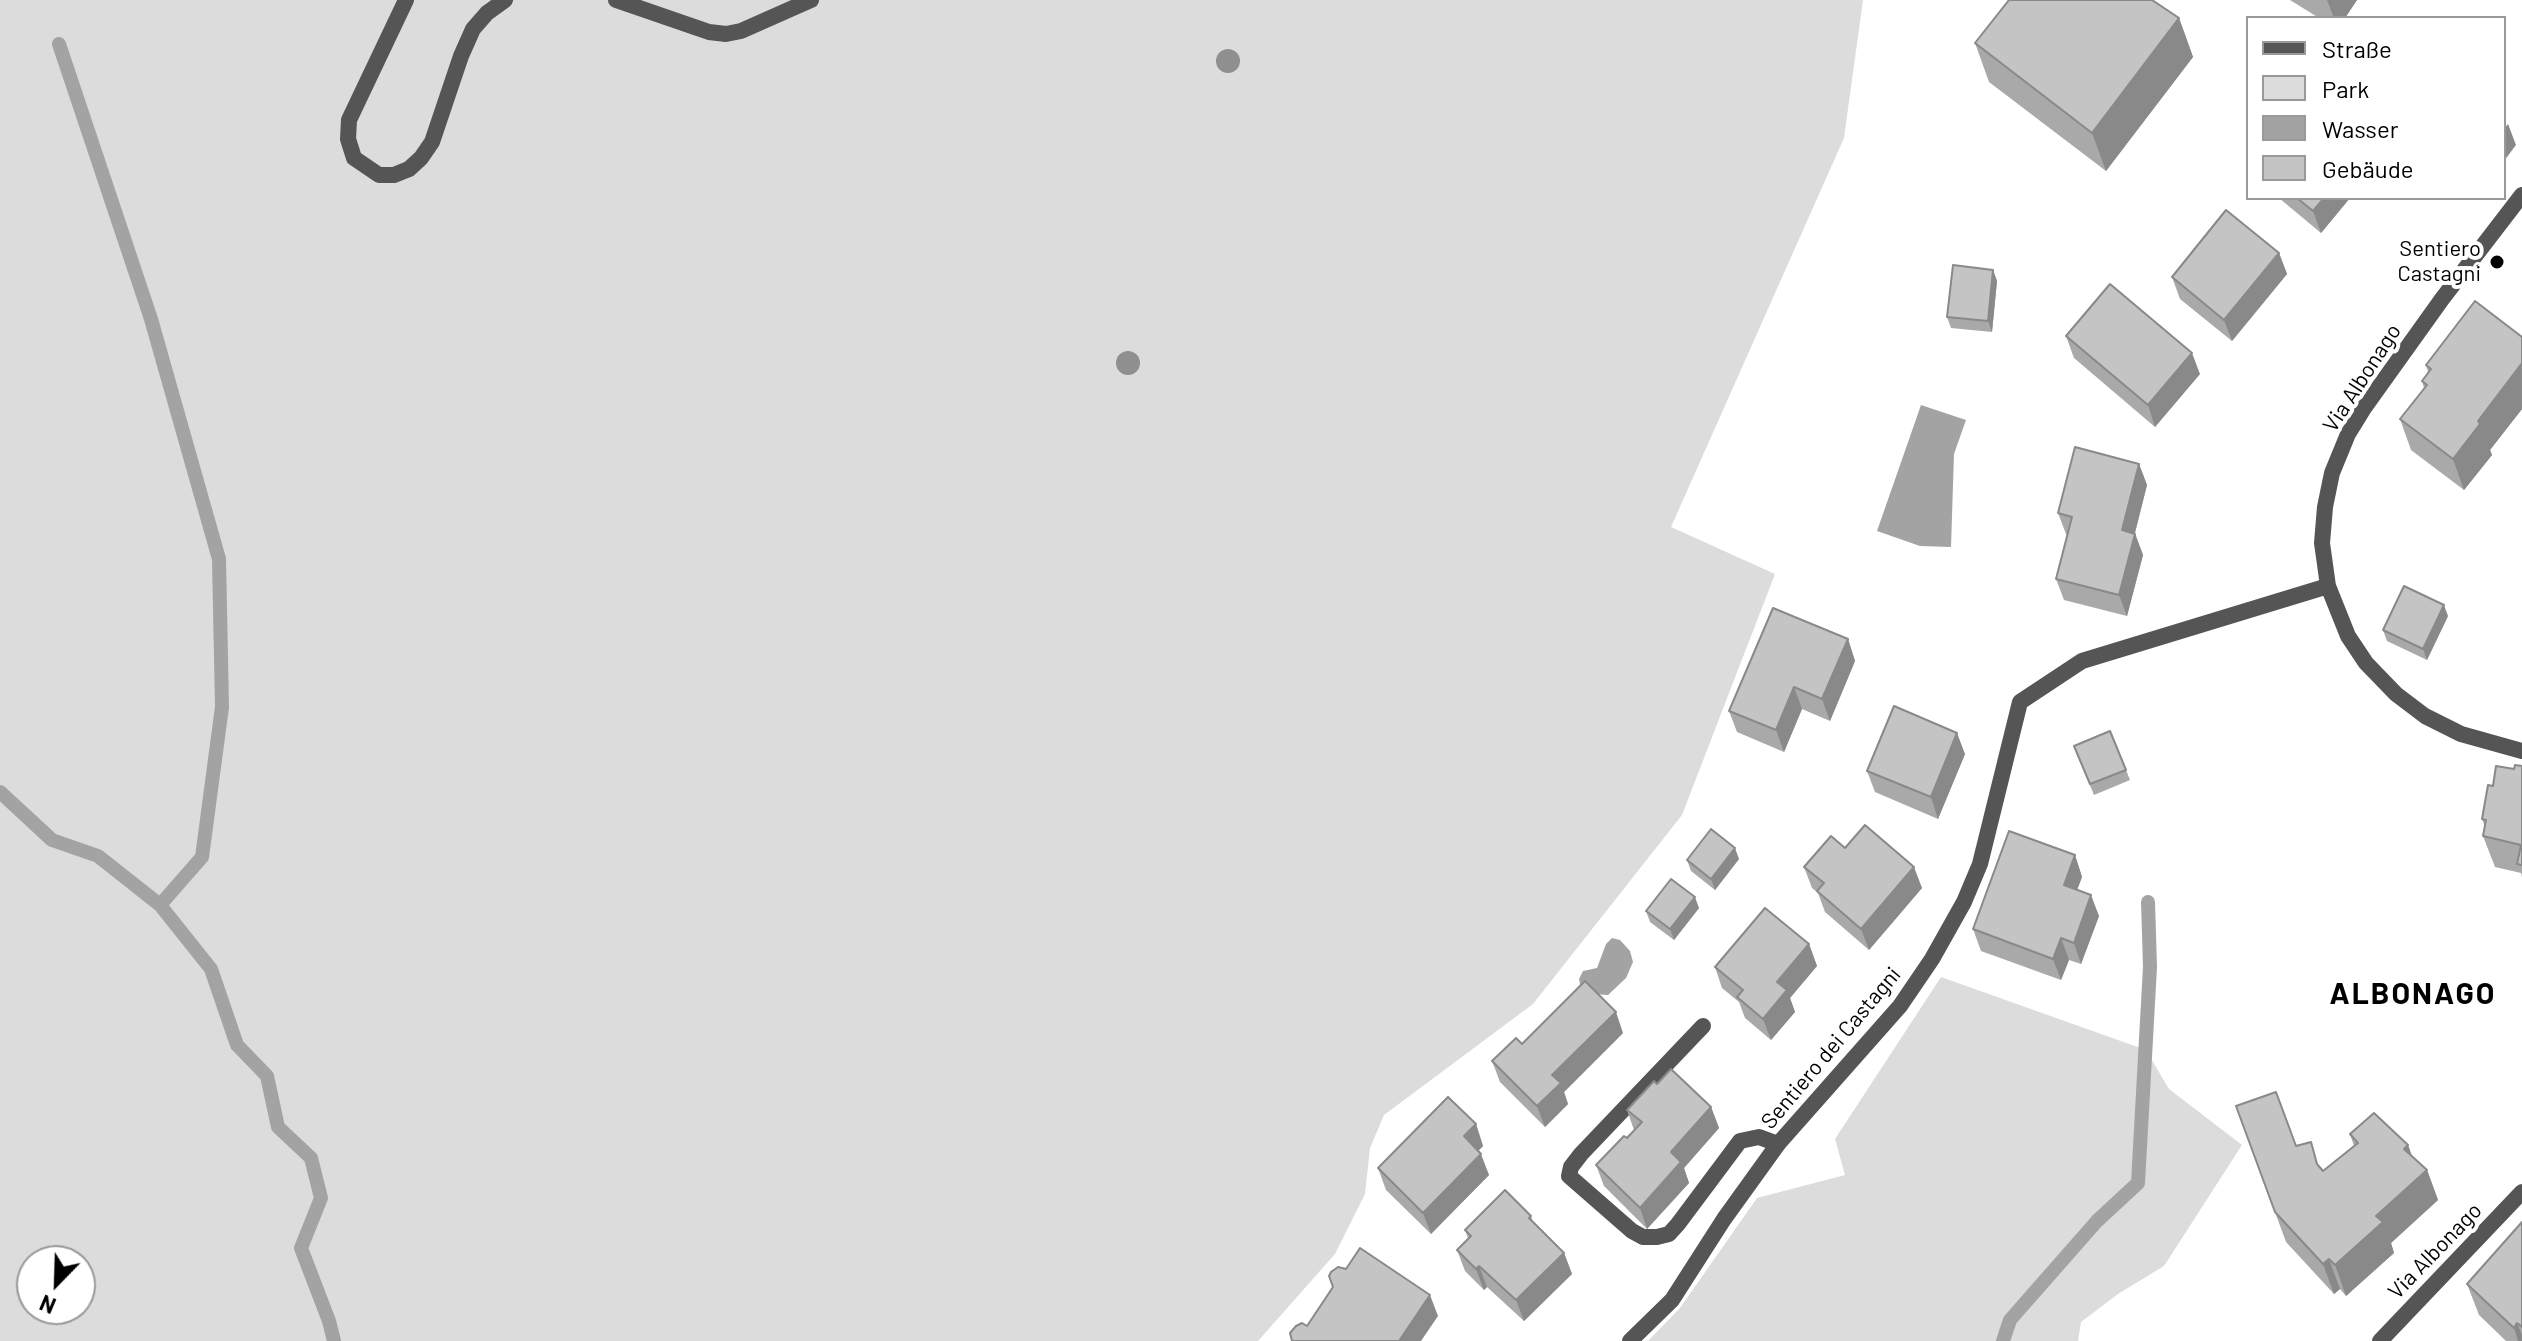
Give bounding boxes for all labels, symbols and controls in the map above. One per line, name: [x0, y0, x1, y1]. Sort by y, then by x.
legend: [2246, 16, 2506, 200]
text: Straße: [2322, 34, 2392, 63]
text: Park: [2322, 74, 2369, 103]
text: Wasser: [2322, 114, 2398, 143]
text: Gebäude: [2322, 154, 2414, 183]
place label: Sentiero Castagni: [2398, 236, 2481, 288]
marker: Sentiero Castagni: [2488, 253, 2506, 271]
street label: Via Albonago: [2317, 319, 2407, 437]
street label: Sentiero dei Castagni: [1756, 962, 1906, 1134]
district label: ALBONAGO: [2330, 976, 2496, 1012]
street label: Via Albonago: [2383, 1197, 2487, 1305]
north arrow: [16, 1245, 96, 1325]
text: N: [36, 1290, 59, 1320]

